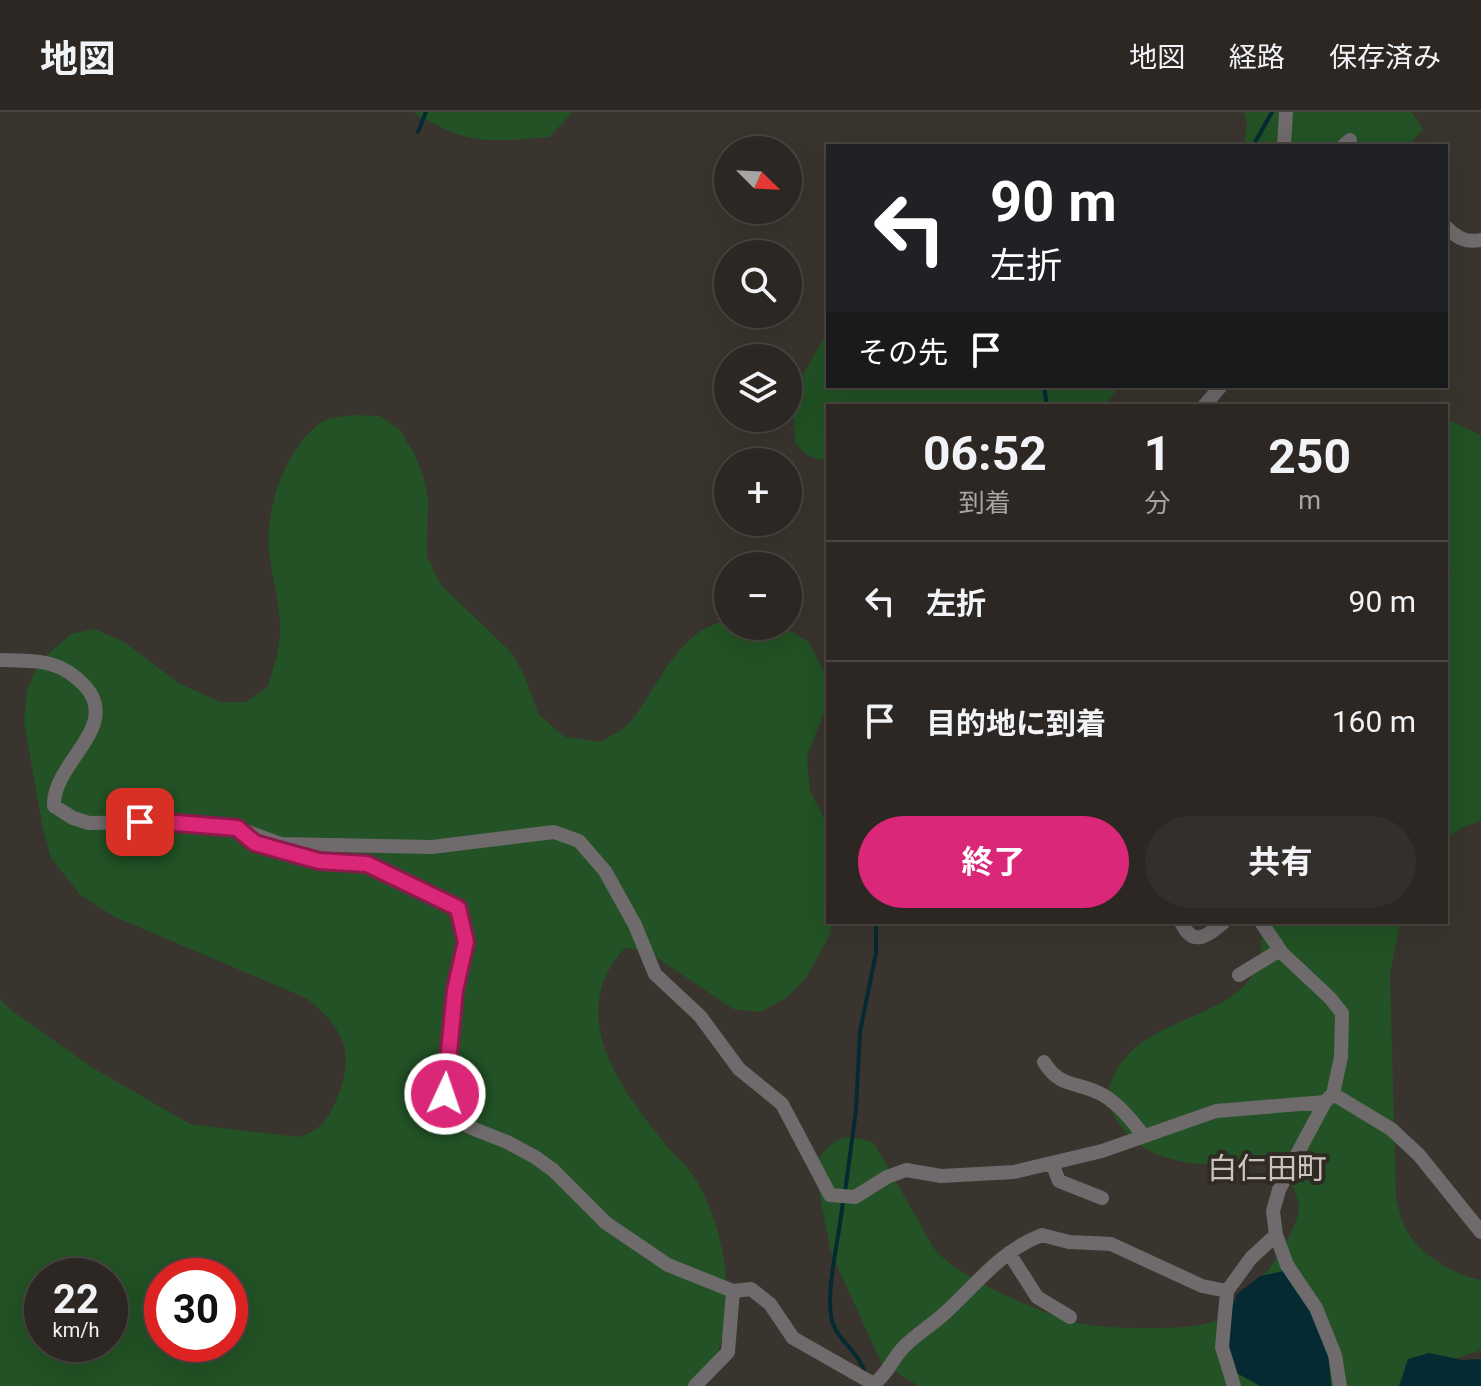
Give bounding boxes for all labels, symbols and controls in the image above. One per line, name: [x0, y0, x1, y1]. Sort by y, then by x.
text: 地図: [40, 37, 116, 81]
text: 地図: [1129, 41, 1185, 74]
text: 経路: [1229, 41, 1285, 74]
text: 保存済み: [1329, 41, 1441, 74]
north arrow: [714, 136, 802, 224]
map controls: [714, 136, 802, 640]
text: 90 m: [990, 169, 1117, 235]
icon: left: [858, 176, 962, 280]
button: search: [714, 240, 802, 328]
text: 左折: [990, 245, 1062, 287]
icon: arrive: [964, 328, 1008, 372]
text: その先: [858, 335, 948, 370]
button: layers: [714, 344, 802, 432]
text: 06:52: [923, 425, 1047, 482]
text: 1: [1144, 425, 1171, 482]
text: 250: [1268, 428, 1351, 485]
button: +: [714, 448, 802, 536]
text: m: [1298, 485, 1321, 515]
text: 到着: [959, 488, 1011, 518]
text: 分: [1145, 488, 1171, 518]
button: −: [714, 552, 802, 640]
icon: left: [858, 579, 902, 623]
text: 90 m: [1349, 584, 1416, 619]
text: 左折: [926, 586, 986, 621]
icon: arrive: [858, 699, 902, 743]
text: 160 m: [1332, 704, 1416, 739]
text: 目的地に到着: [926, 706, 1106, 741]
pin: [106, 788, 174, 856]
icon: arrive: [118, 800, 162, 844]
button: 終了: [858, 816, 1129, 908]
button: 共有: [1145, 816, 1416, 908]
position arrow: [403, 1052, 487, 1136]
district label: 白仁田町: [1207, 1151, 1327, 1186]
speed limit sign: 30: [144, 1258, 248, 1362]
text: 22: [53, 1276, 99, 1323]
text: km/h: [53, 1318, 99, 1342]

